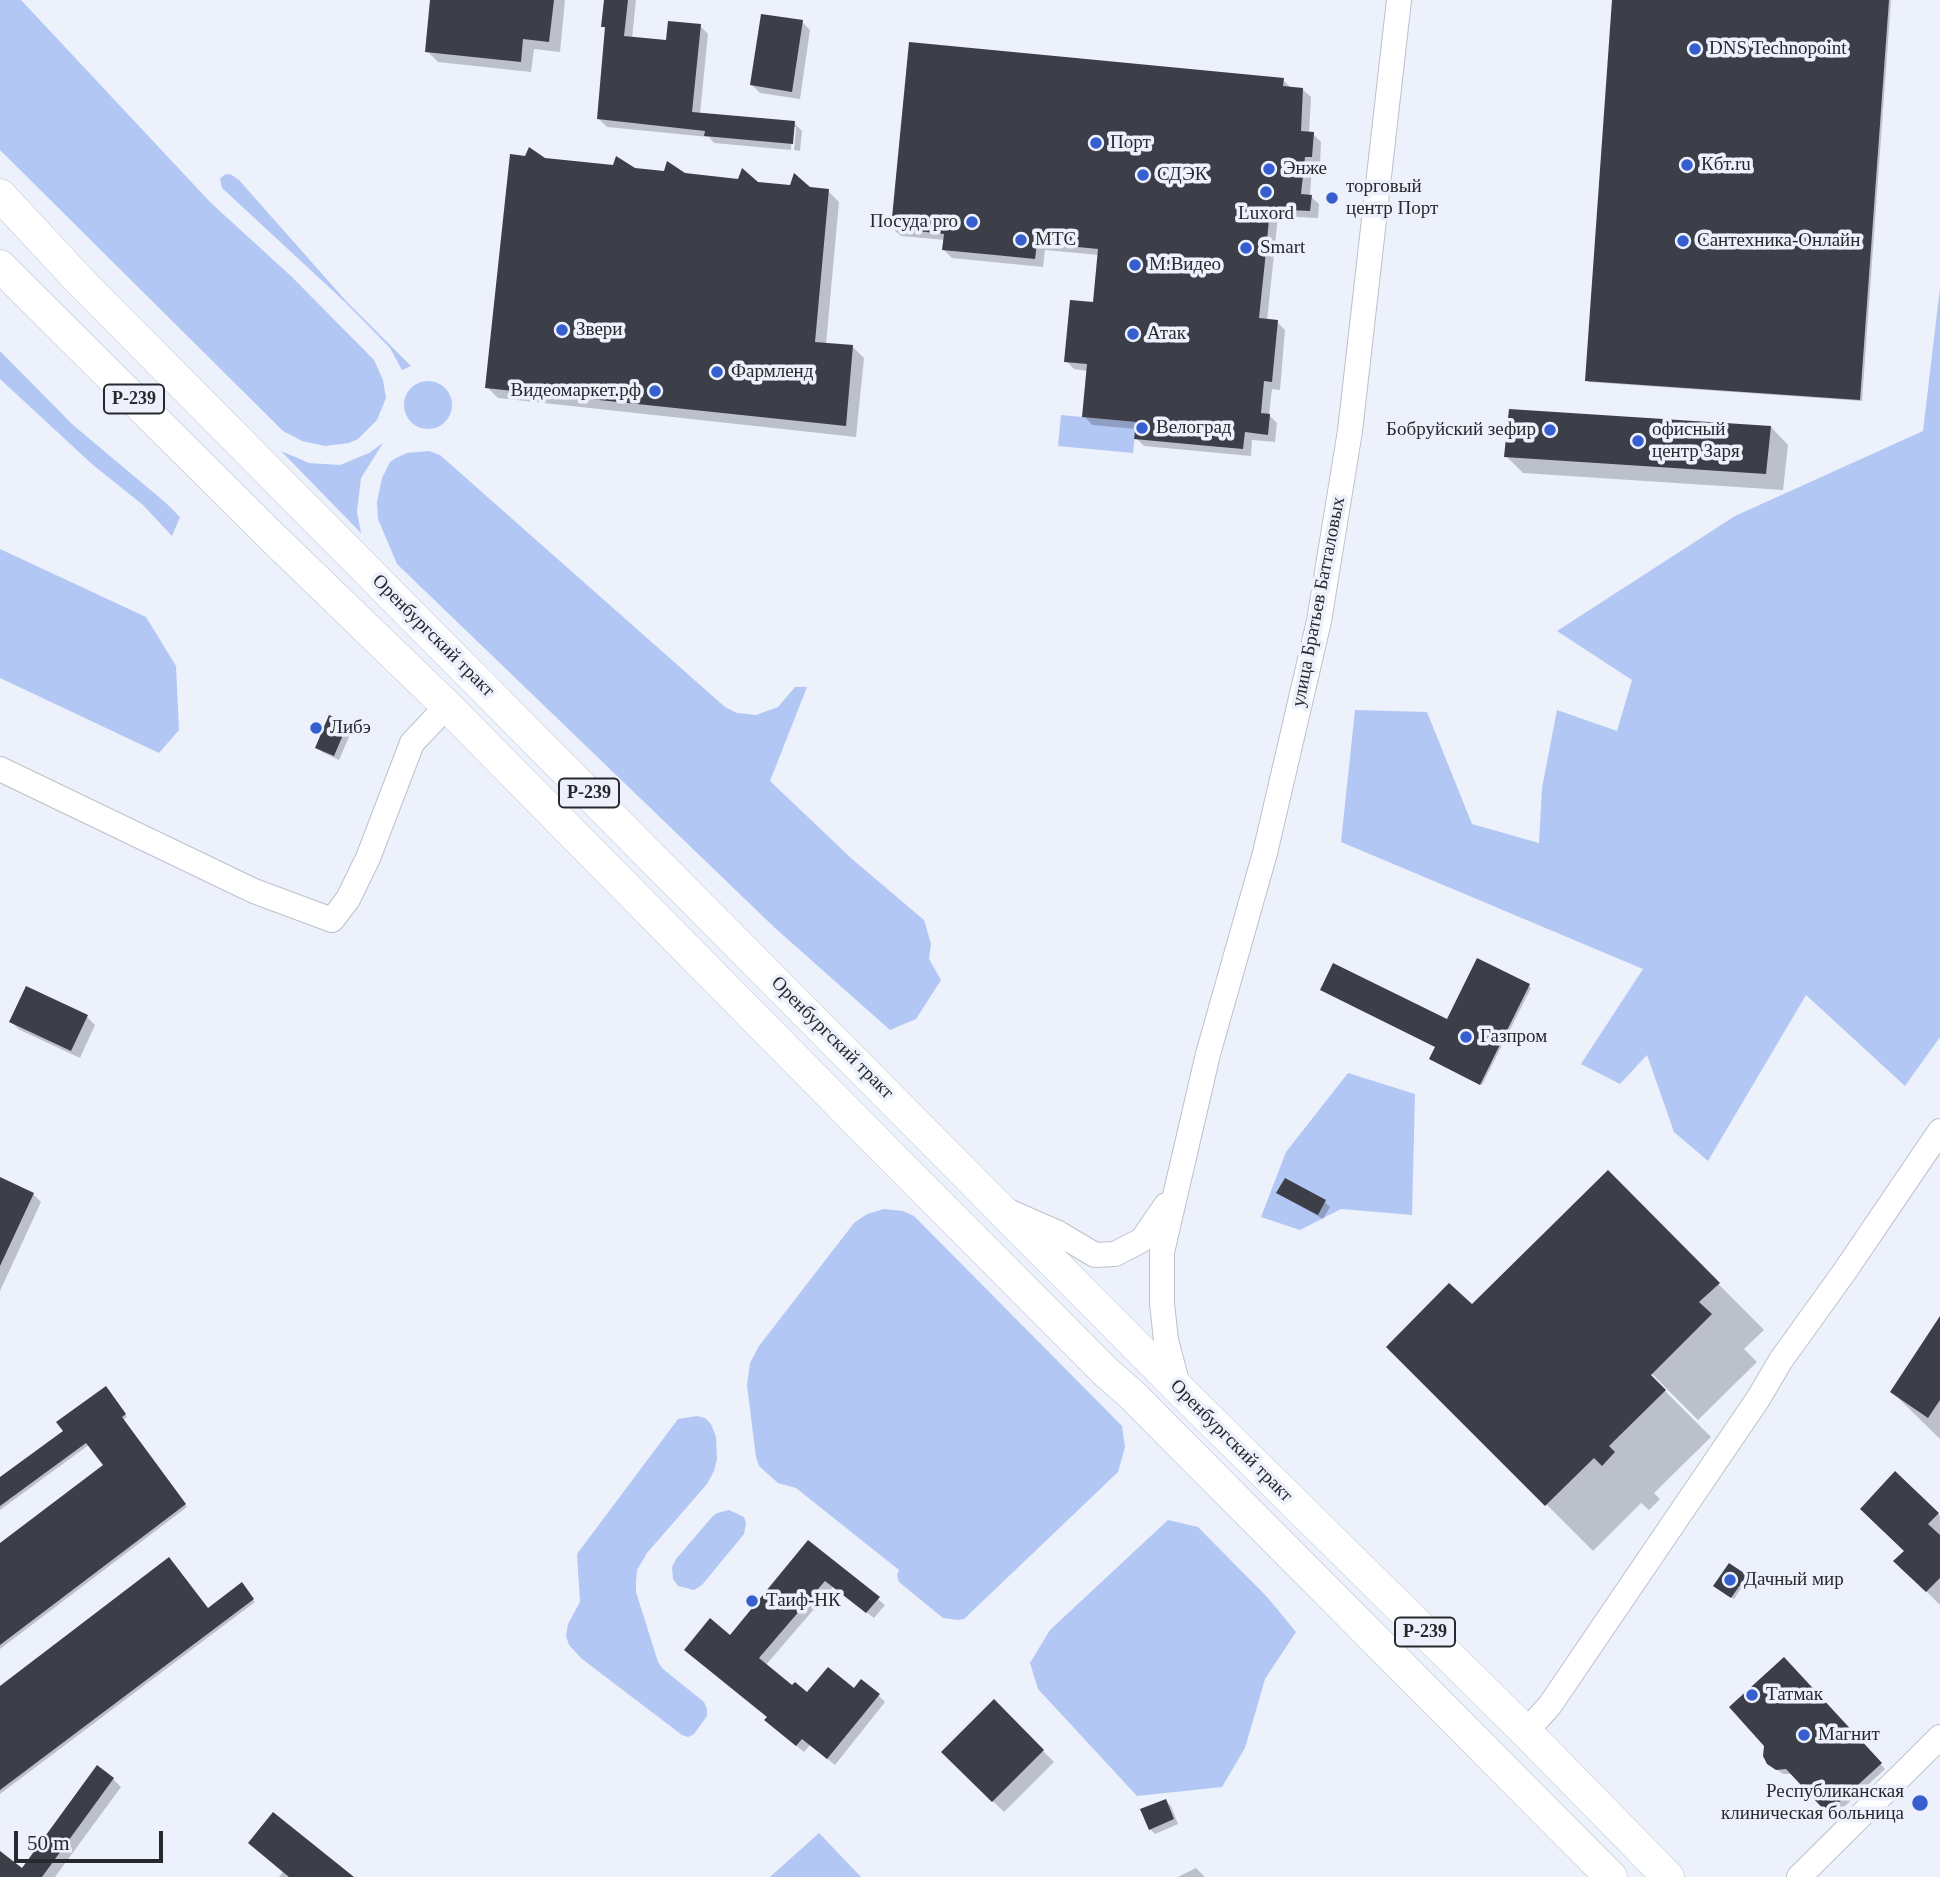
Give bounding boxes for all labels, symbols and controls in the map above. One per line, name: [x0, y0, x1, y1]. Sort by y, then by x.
place label: DNS Technopoint: [1709, 38, 1846, 60]
marker: DNS Technopoint: [1687, 41, 1703, 57]
place label: Порт: [1110, 132, 1151, 154]
marker: Порт: [1088, 135, 1104, 151]
place label: Кбт.ru: [1701, 154, 1751, 176]
marker: Кбт.ru: [1679, 157, 1695, 173]
place label: Энже: [1283, 158, 1327, 180]
marker: Энже: [1261, 161, 1277, 177]
place label: СДЭК: [1157, 164, 1207, 186]
marker: СДЭК: [1135, 167, 1151, 183]
place label: торговый центр Порт: [1346, 176, 1438, 220]
marker: Luxord: [1258, 184, 1274, 200]
marker: торговый центр Порт: [1324, 190, 1340, 206]
place label: Luxord: [1238, 203, 1294, 225]
place label: Посуда pro: [870, 211, 958, 233]
marker: Посуда pro: [964, 214, 980, 230]
place label: МТС: [1035, 229, 1076, 251]
place label: Сантехника-Онлайн: [1697, 230, 1860, 252]
marker: МТС: [1013, 232, 1029, 248]
marker: Сантехника-Онлайн: [1675, 233, 1691, 249]
place label: Smart: [1260, 237, 1305, 259]
marker: Smart: [1238, 240, 1254, 256]
place label: М.Видео: [1149, 254, 1221, 276]
marker: М.Видео: [1127, 257, 1143, 273]
place label: Звери: [576, 319, 622, 341]
marker: Звери: [554, 322, 570, 338]
place label: Атак: [1147, 323, 1186, 345]
marker: Атак: [1125, 326, 1141, 342]
place label: Фармленд: [731, 361, 813, 383]
marker: Фармленд: [709, 364, 725, 380]
place label: Видеомаркет.рф: [510, 380, 641, 402]
marker: Видеомаркет.рф: [647, 383, 663, 399]
road number: Р-239: [104, 384, 164, 414]
place label: Велоград: [1156, 417, 1231, 439]
place label: Бобруйский зефир: [1386, 419, 1536, 441]
place label: офисный центр Заря: [1652, 419, 1740, 463]
marker: Велоград: [1134, 420, 1150, 436]
marker: Бобруйский зефир: [1542, 422, 1558, 438]
marker: офисный центр Заря: [1630, 433, 1646, 449]
street label: улица Братьев Батталовых: [1287, 495, 1351, 709]
street label: Оренбургский тракт: [367, 570, 499, 702]
place label: Либэ: [330, 717, 371, 739]
marker: Либэ: [308, 720, 324, 736]
road number: Р-239: [559, 778, 619, 808]
street label: Оренбургский тракт: [766, 972, 898, 1104]
place label: Газпром: [1480, 1026, 1547, 1048]
marker: Газпром: [1458, 1029, 1474, 1045]
street label: Оренбургский тракт: [1165, 1375, 1297, 1507]
place label: Дачный мир: [1744, 1569, 1844, 1591]
marker: Дачный мир: [1722, 1572, 1738, 1588]
place label: Таиф-НК: [766, 1590, 841, 1612]
marker: Таиф-НК: [744, 1593, 760, 1609]
road number: Р-239: [1395, 1618, 1455, 1646]
place label: Татмак: [1766, 1684, 1823, 1706]
marker: Татмак: [1744, 1687, 1760, 1703]
place label: Магнит: [1818, 1724, 1880, 1746]
marker: Магнит: [1796, 1727, 1812, 1743]
place label: Республиканская клиническая больница: [1721, 1781, 1904, 1825]
marker: Республиканская клиническая больница: [1910, 1793, 1930, 1813]
scale bar: [18, 1818, 166, 1862]
text: 50 m: [27, 1831, 70, 1855]

